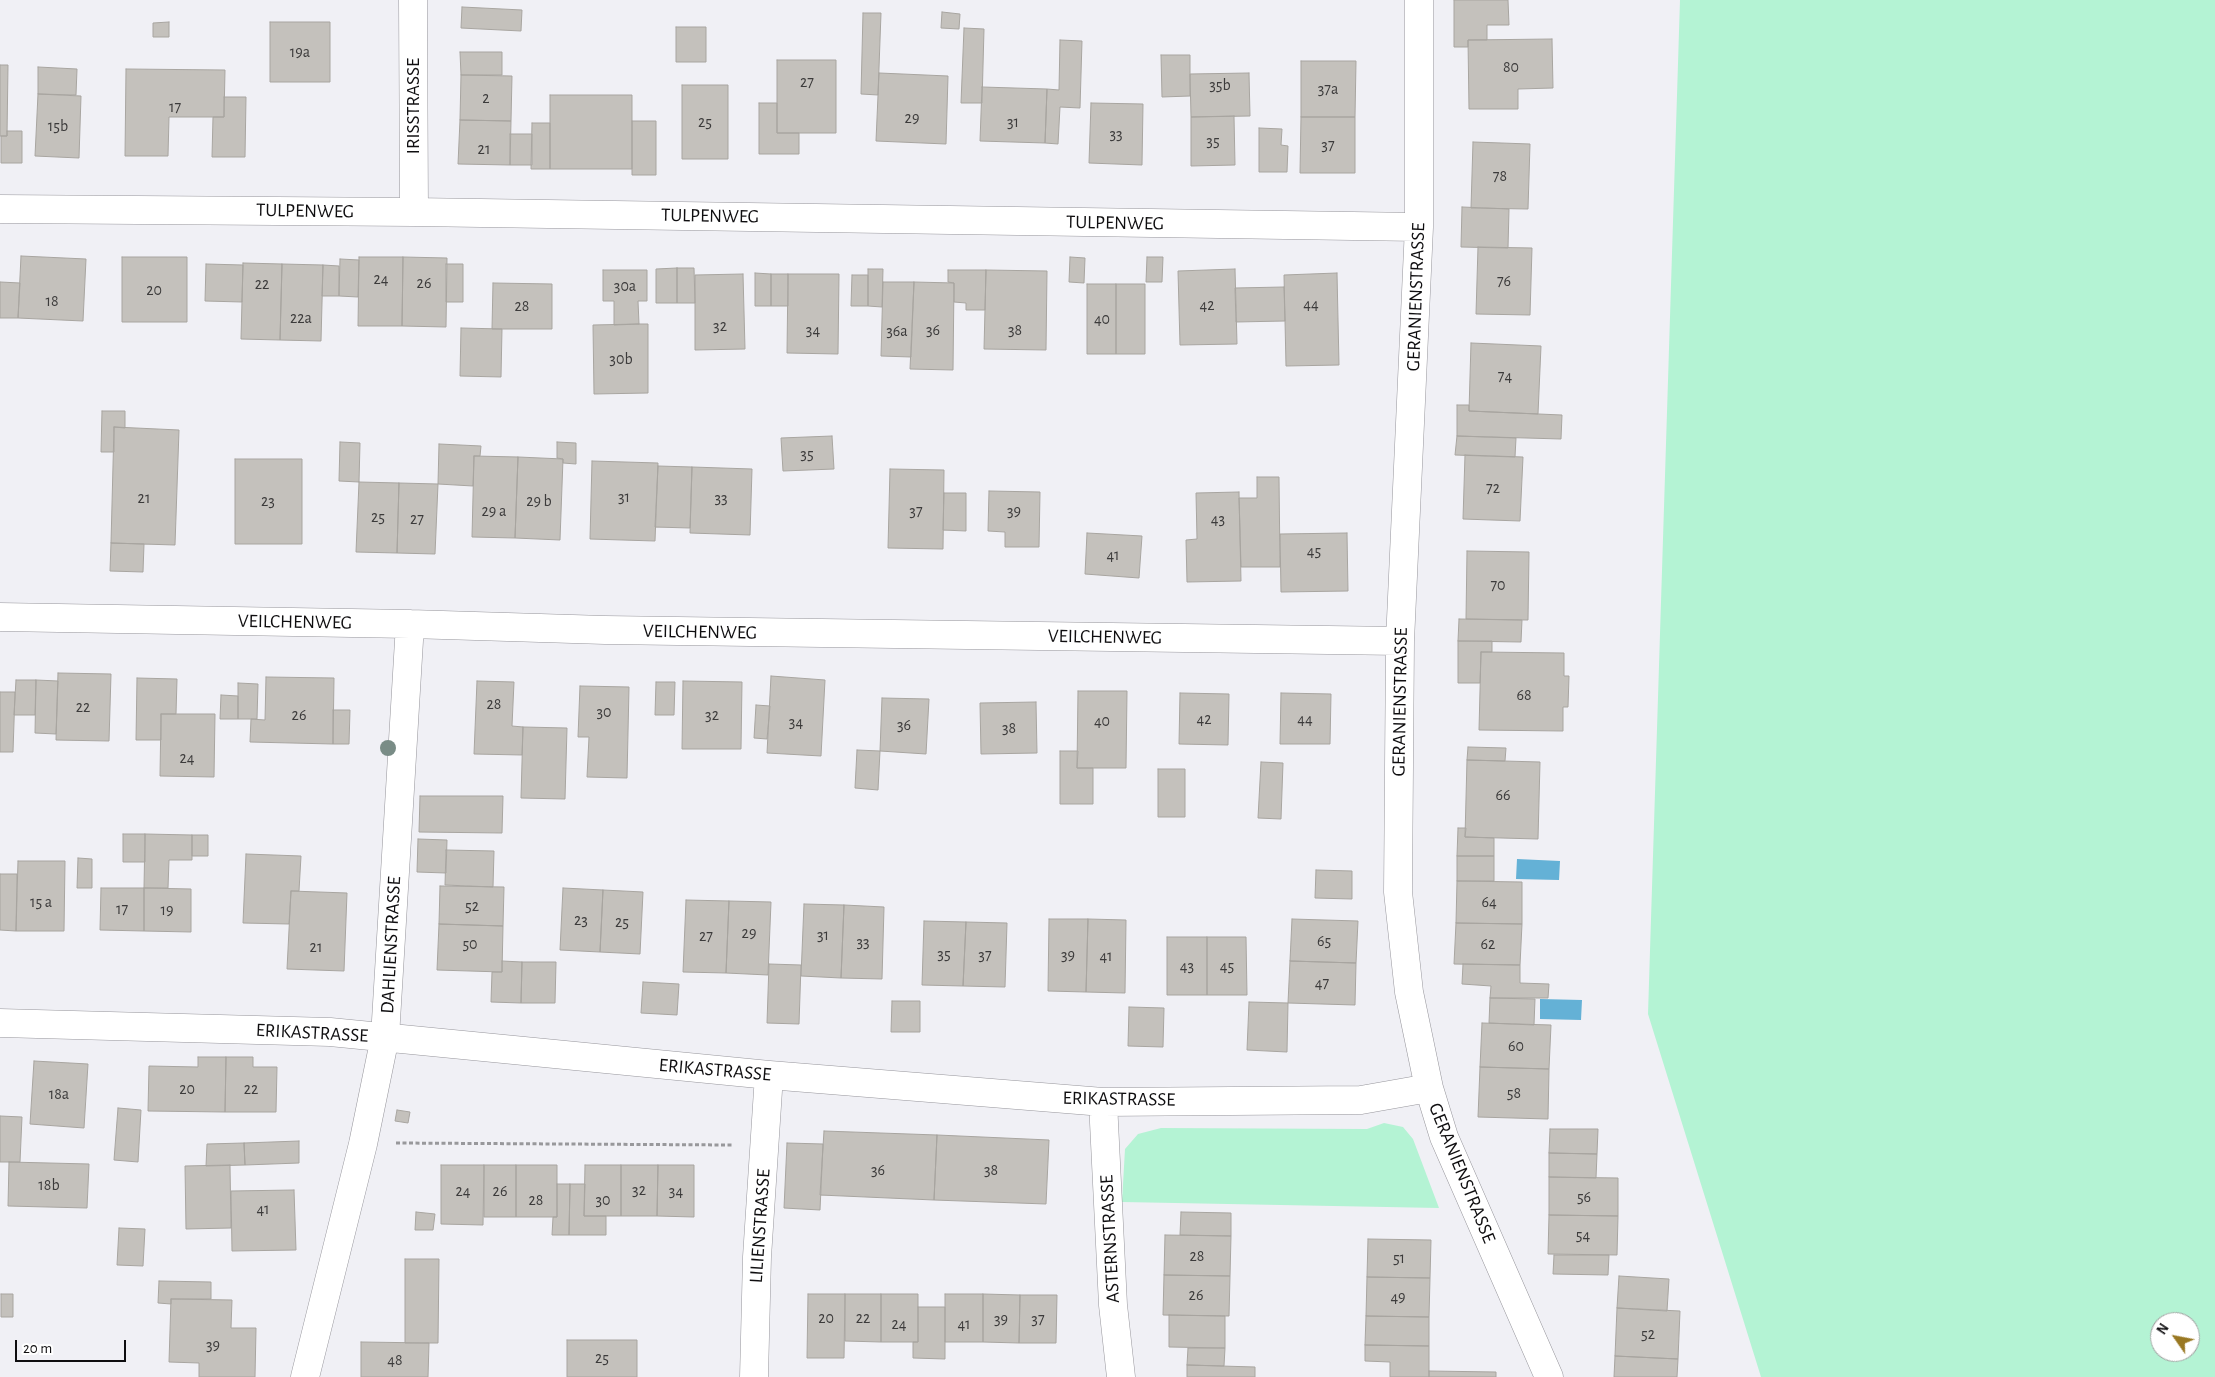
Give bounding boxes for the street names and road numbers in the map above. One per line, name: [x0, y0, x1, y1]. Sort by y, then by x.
street label: IRISSTRASSE: [402, 58, 424, 154]
street label: TULPENWEG: [256, 199, 354, 223]
street label: TULPENWEG: [661, 204, 759, 228]
street label: TULPENWEG: [1066, 211, 1164, 235]
street label: GERANIENSTRASSE: [1402, 222, 1430, 372]
street label: VEILCHENWEG: [238, 610, 352, 634]
street label: VEILCHENWEG: [643, 620, 757, 644]
street label: VEILCHENWEG: [1048, 625, 1162, 649]
street label: GERANIENSTRASSE: [1387, 627, 1413, 777]
street label: DAHLIENSTRASSE: [376, 876, 406, 1014]
street label: ERIKASTRASSE: [255, 1019, 369, 1047]
street label: ERIKASTRASSE: [658, 1054, 772, 1086]
street label: ERIKASTRASSE: [1062, 1087, 1176, 1111]
street label: GERANIENSTRASSE: [1424, 1100, 1500, 1246]
street label: LILIENSTRASSE: [745, 1168, 775, 1284]
street label: ASTERNSTRASSE: [1095, 1174, 1125, 1304]

